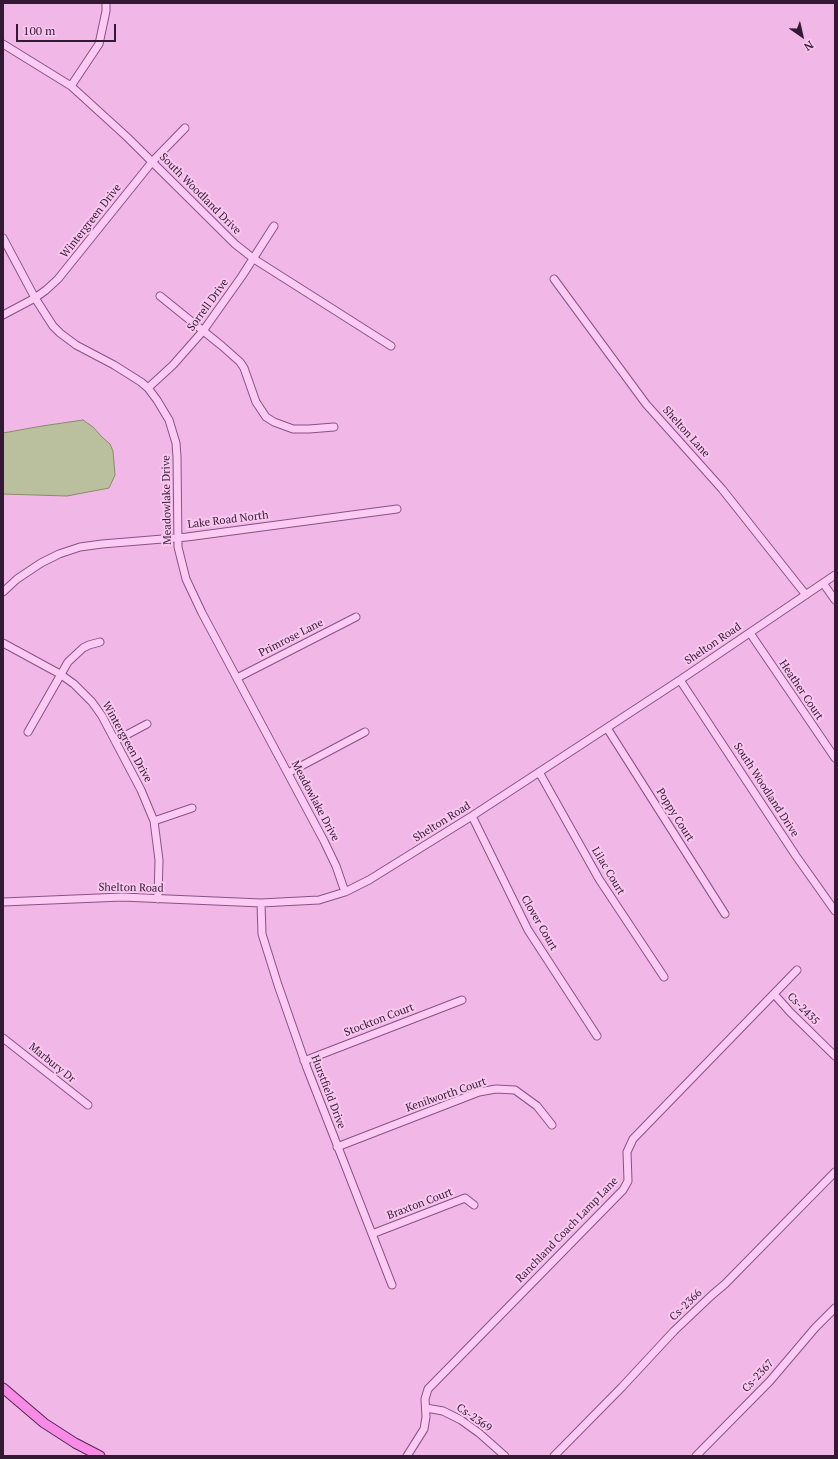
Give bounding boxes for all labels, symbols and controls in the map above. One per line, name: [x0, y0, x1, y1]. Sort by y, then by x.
scale bar: [18, 16, 118, 42]
north arrow: [782, 16, 822, 56]
text: 100 m: [23, 23, 55, 38]
text: N: [801, 38, 816, 54]
street label: South Woodland Drive: [157, 151, 243, 237]
street label: Wintergreen Drive: [58, 181, 124, 261]
street label: Sorrell Drive: [185, 276, 231, 334]
street label: Shelton Lane: [660, 404, 712, 460]
street label: Meadowlake Drive: [160, 455, 174, 545]
street label: Lake Road North: [187, 508, 269, 532]
street label: Primrose Lane: [257, 616, 325, 660]
street label: Shelton Road: [682, 620, 744, 668]
street label: Heather Court: [776, 657, 826, 723]
street label: Wintergreen Drive: [99, 699, 155, 785]
street label: South Woodland Drive: [731, 740, 801, 840]
street label: Meadowlake Drive: [288, 758, 342, 844]
street label: Poppy Court: [653, 786, 697, 844]
street label: Shelton Road: [411, 799, 473, 845]
street label: Lilac Court: [589, 845, 627, 897]
street label: Shelton Road: [98, 881, 164, 895]
street label: Clover Court: [518, 893, 560, 953]
street label: Cs-2435: [784, 990, 822, 1028]
street label: Stockton Court: [342, 1001, 416, 1039]
street label: Marbury Dr: [26, 1040, 78, 1086]
street label: Hurstfield Drive: [308, 1053, 348, 1131]
street label: Kenilworth Court: [404, 1075, 488, 1115]
street label: Ranchland Coach Lamp Lane: [513, 1175, 621, 1285]
street label: Braxton Court: [385, 1185, 455, 1223]
street label: Cs-2366: [667, 1286, 705, 1324]
street label: Cs-2367: [740, 1357, 776, 1395]
street label: Cs-2369: [454, 1401, 494, 1435]

